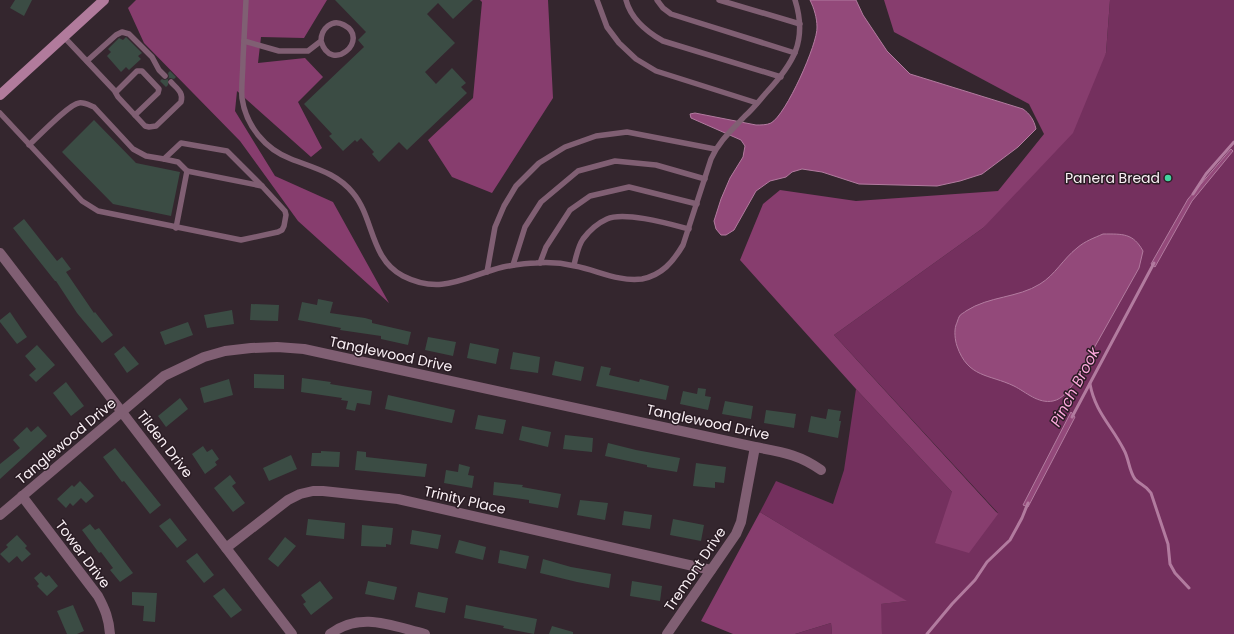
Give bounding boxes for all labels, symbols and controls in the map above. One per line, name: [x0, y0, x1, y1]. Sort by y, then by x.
place label: Panera Bread: [1065, 168, 1160, 188]
marker: Panera Bread: [1163, 173, 1173, 183]
street label: Tanglewood Drive: [328, 331, 455, 377]
water label: Pinch Brook: [1045, 342, 1105, 430]
street label: Tanglewood Drive: [12, 393, 121, 489]
street label: Tanglewood Drive: [645, 399, 772, 445]
street label: Tilden Drive: [132, 406, 198, 482]
street label: Trinity Place: [422, 481, 508, 519]
street label: Tower Drive: [51, 516, 115, 593]
street label: Tremont Drive: [659, 523, 731, 615]

